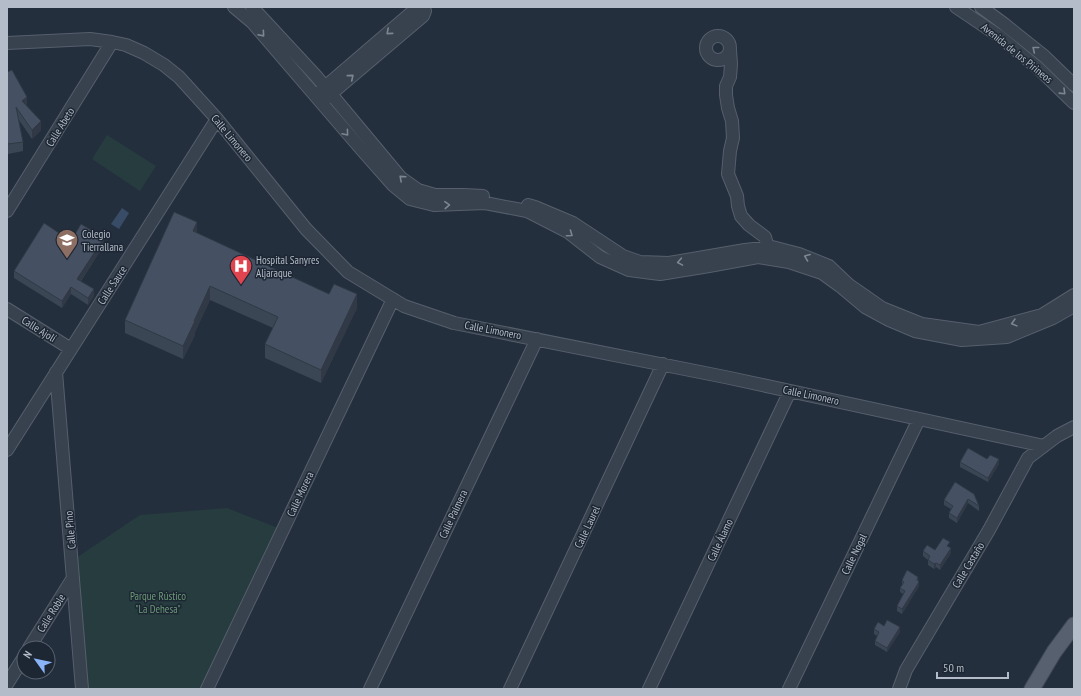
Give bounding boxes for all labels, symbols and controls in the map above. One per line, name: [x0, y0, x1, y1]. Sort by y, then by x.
street label: Avenida de los Pirineos: [978, 20, 1056, 86]
one-way arrow: [386, 27, 393, 34]
one-way arrow: [257, 29, 264, 36]
one-way arrow: [1033, 47, 1040, 54]
one-way arrow: [346, 75, 353, 82]
one-way arrow: [1058, 87, 1066, 95]
street label: Calle Abeto: [43, 105, 78, 149]
street label: Calle Limonero: [208, 112, 256, 165]
one-way arrow: [342, 128, 349, 135]
one-way arrow: [399, 175, 407, 183]
one-way arrow: [444, 200, 450, 209]
school or university icon: Colegio Tierrallana: [54, 227, 80, 260]
place label: Colegio Tierrallana: [82, 227, 123, 254]
one-way arrow: [566, 229, 573, 237]
hospital icon: Hospital Sanyres Aljaraque: [228, 253, 254, 286]
place label: Hospital Sanyres Aljaraque: [256, 253, 319, 280]
one-way arrow: [803, 254, 810, 262]
one-way arrow: [676, 257, 683, 265]
street label: Calle Sauce: [94, 263, 130, 307]
street label: Calle Ajolí: [19, 313, 59, 345]
street label: Calle Limonero: [464, 318, 523, 342]
one-way arrow: [1010, 318, 1017, 326]
street label: Calle Limonero: [782, 382, 841, 408]
street label: Calle Morera: [284, 469, 316, 519]
street label: Calle Palmera: [436, 487, 470, 541]
street label: Calle Laurel: [571, 503, 603, 550]
street label: Calle Pino: [61, 510, 79, 550]
street label: Calle Álamo: [704, 516, 736, 563]
street label: Calle Nogal: [838, 531, 870, 577]
street label: Calle Castaño: [949, 539, 987, 591]
park label: Parque Rústico "La Dehesa": [130, 589, 186, 616]
street label: Calle Roble: [34, 591, 69, 635]
north arrow: [16, 640, 56, 680]
text: N: [20, 648, 35, 661]
scale bar: [937, 654, 1008, 680]
text: 50 m: [943, 660, 964, 675]

